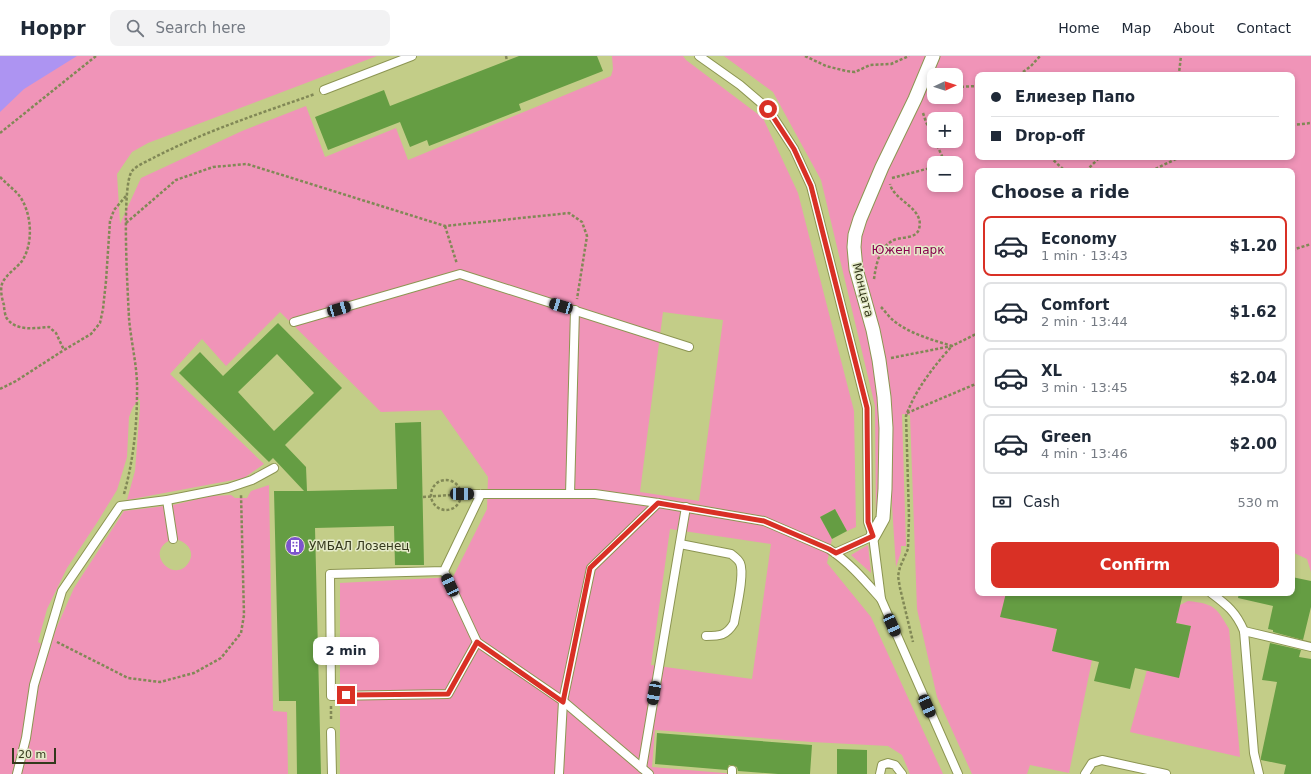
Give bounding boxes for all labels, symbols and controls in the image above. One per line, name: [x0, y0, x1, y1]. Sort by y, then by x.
search box: [110, 10, 390, 46]
text: Hoppr: [20, 17, 86, 39]
icon: search: [124, 17, 146, 39]
text: Search here: [156, 19, 246, 37]
text: Home: [1058, 20, 1100, 36]
text: Map: [1122, 20, 1151, 36]
text: About: [1173, 20, 1215, 36]
text: Contact: [1237, 20, 1291, 36]
north arrow: [927, 68, 963, 104]
map controls: [927, 68, 963, 192]
text: Елиезер Папо: [1015, 88, 1135, 106]
route start: [759, 100, 777, 118]
button: +: [927, 112, 963, 148]
text: Drop-off: [1015, 127, 1085, 145]
button: −: [927, 156, 963, 192]
text: Choose a ride: [991, 181, 1130, 202]
icon: car: [993, 228, 1029, 264]
text: Economy: [1041, 230, 1117, 248]
text: $1.20: [1230, 237, 1277, 255]
park label: Южен парк: [872, 243, 944, 257]
text: 1 min · 13:43: [1041, 248, 1128, 263]
street label: Монцата: [850, 261, 876, 319]
icon: car: [993, 294, 1029, 330]
text: Comfort: [1041, 296, 1109, 314]
car: [548, 297, 574, 315]
car: [326, 300, 352, 318]
text: $1.62: [1230, 303, 1277, 321]
text: 2 min · 13:44: [1041, 314, 1128, 329]
icon: car: [993, 360, 1029, 396]
text: XL: [1041, 362, 1062, 380]
text: $2.04: [1230, 369, 1277, 387]
text: 3 min · 13:45: [1041, 380, 1128, 395]
icon: car: [993, 426, 1029, 462]
text: Green: [1041, 428, 1092, 446]
text: $2.00: [1230, 435, 1277, 453]
text: 4 min · 13:46: [1041, 446, 1128, 461]
car: [450, 488, 474, 500]
icon: cash: [991, 491, 1013, 513]
text: Cash: [1023, 493, 1060, 511]
text: 530 m: [1237, 495, 1279, 510]
building icon: УМБАЛ Лозенец: [284, 535, 306, 557]
place label: УМБАЛ Лозенец: [309, 539, 409, 553]
button: Confirm: [991, 542, 1279, 588]
car: [439, 572, 461, 598]
car: [882, 612, 902, 638]
callout: 2 min: [313, 637, 379, 665]
text: 2 min: [326, 643, 366, 658]
car: [646, 680, 662, 706]
route end: [337, 686, 355, 704]
car: [917, 693, 937, 719]
scale bar: [12, 746, 56, 765]
text: 20 m: [18, 748, 46, 761]

